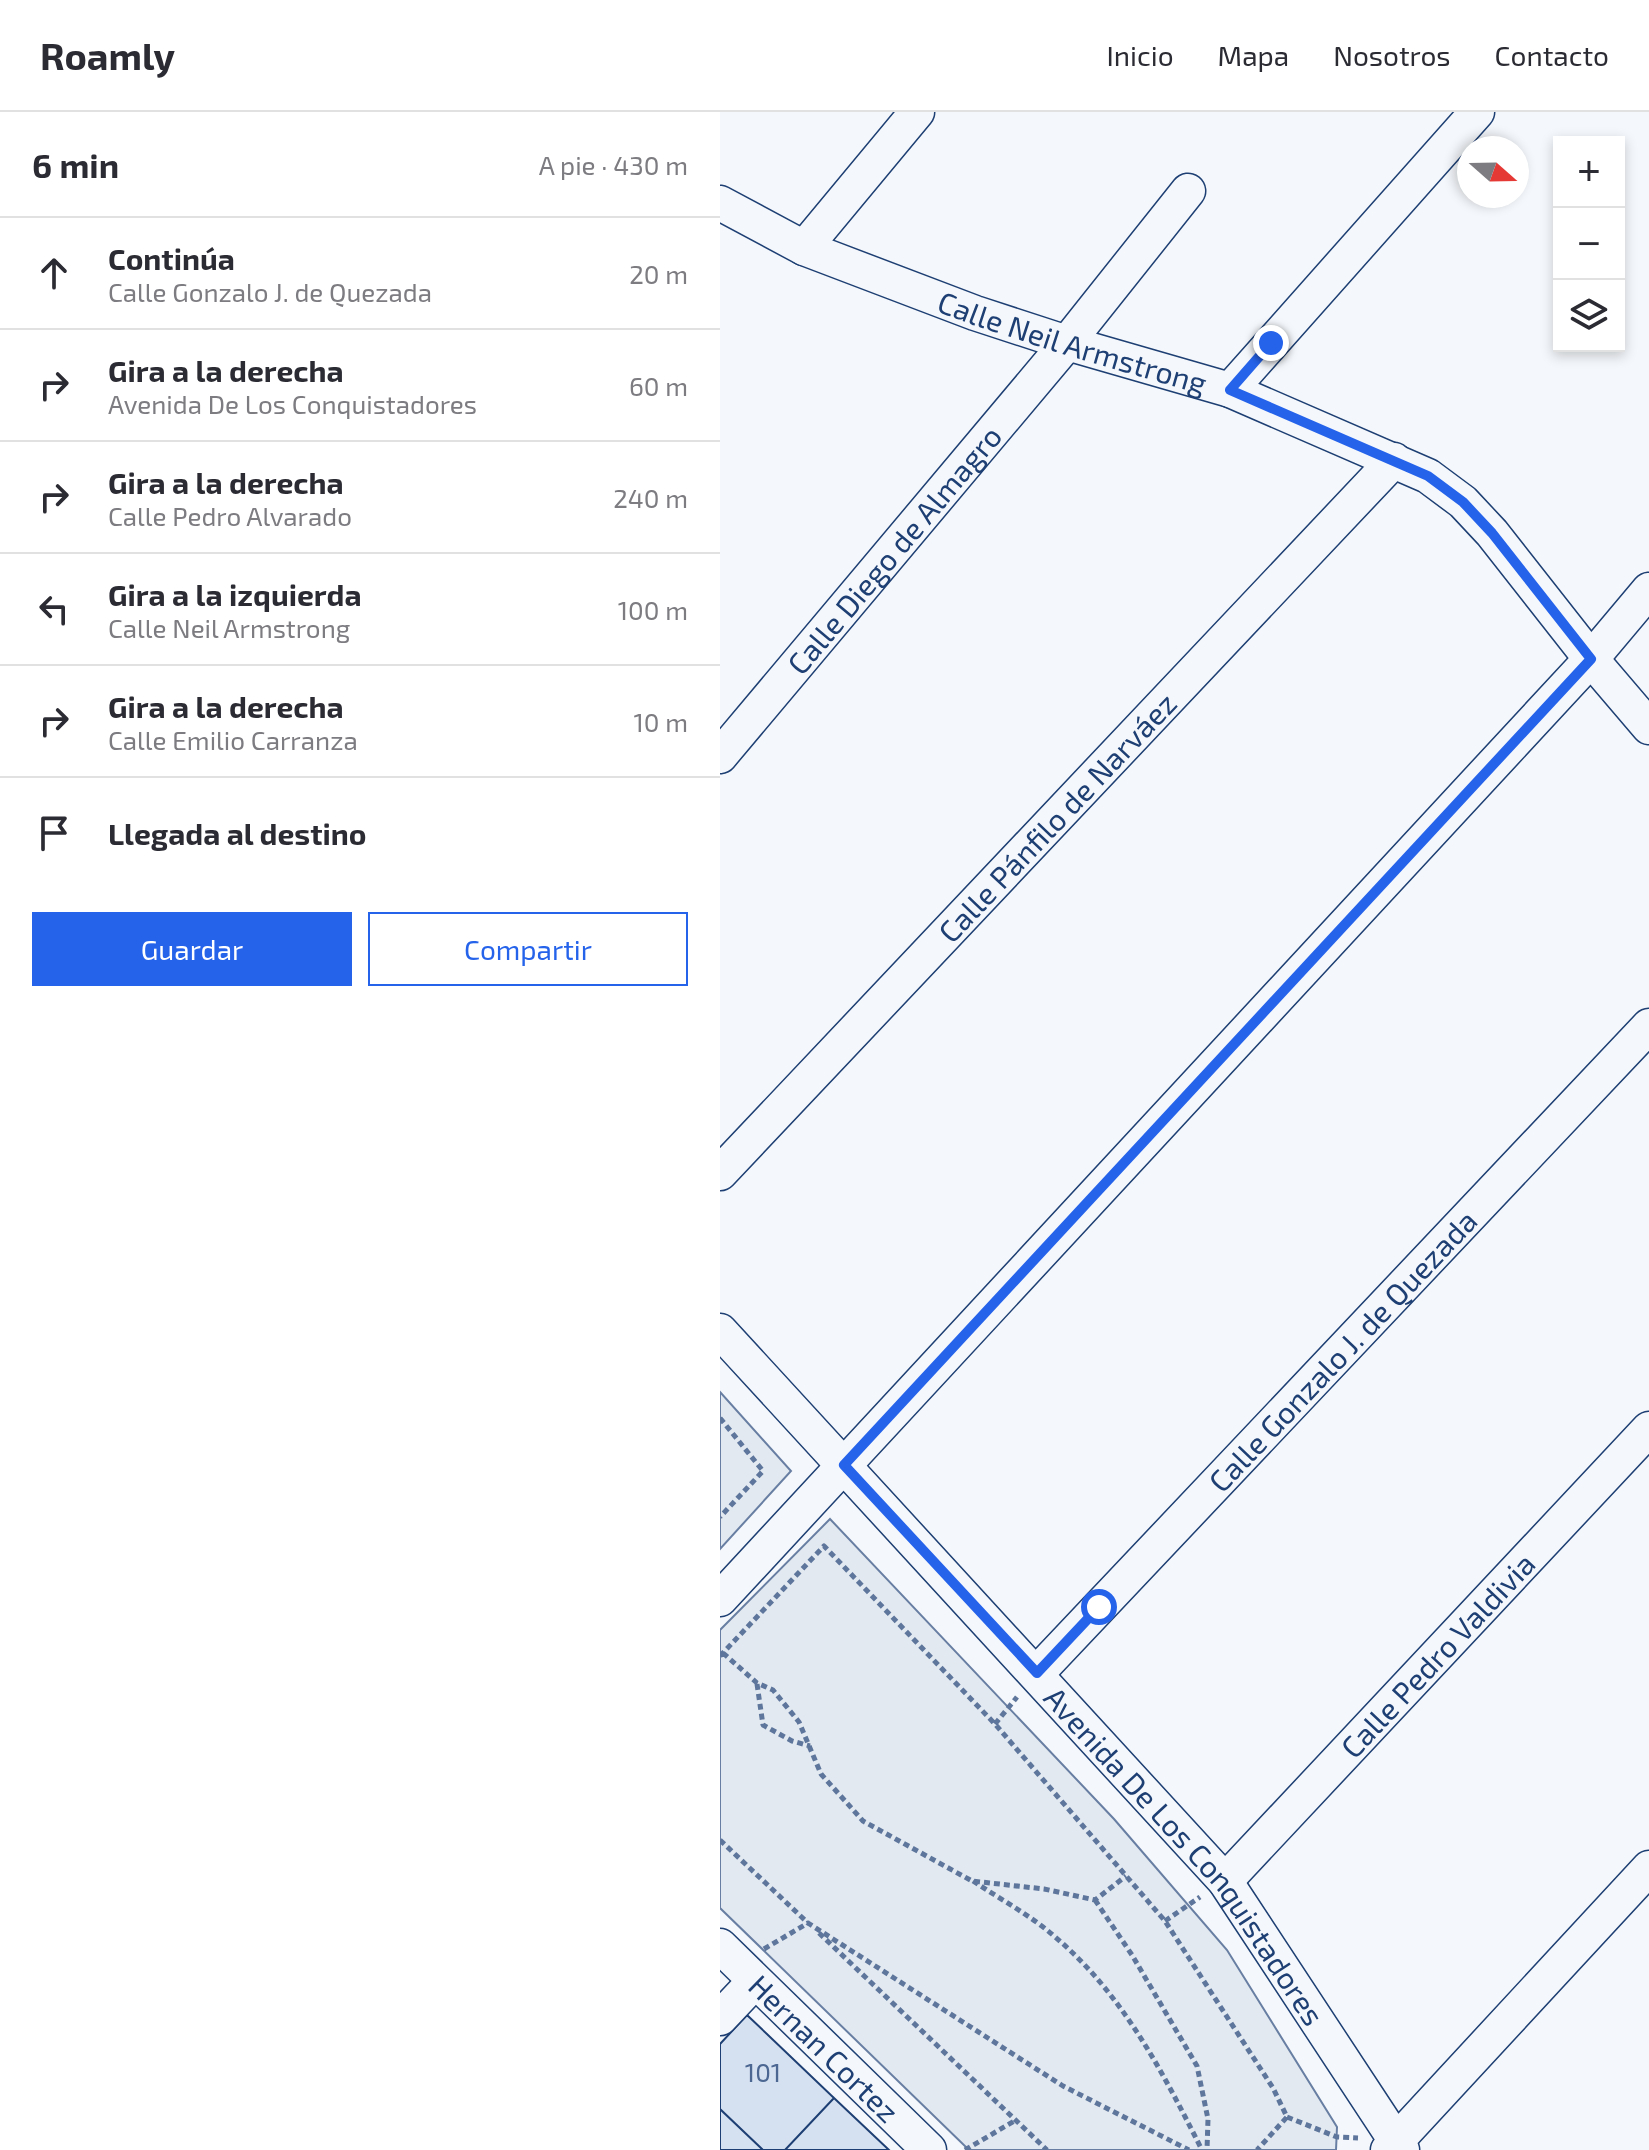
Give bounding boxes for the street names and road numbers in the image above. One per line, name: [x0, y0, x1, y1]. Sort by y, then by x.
street label: Calle Neil Armstrong: [933, 283, 1211, 400]
street label: Calle Diego de Almagro: [779, 418, 1008, 681]
street label: Calle Pánfilo de Narváez: [930, 685, 1183, 949]
street label: Calle Gonzalo J. de Quezada: [1201, 1202, 1484, 1499]
street label: Calle Pedro Valdivia: [1333, 1545, 1542, 1765]
street label: Avenida De Los Conquistadores: [1037, 1679, 1333, 2032]
street label: Hernan Cortez: [742, 1967, 907, 2129]

